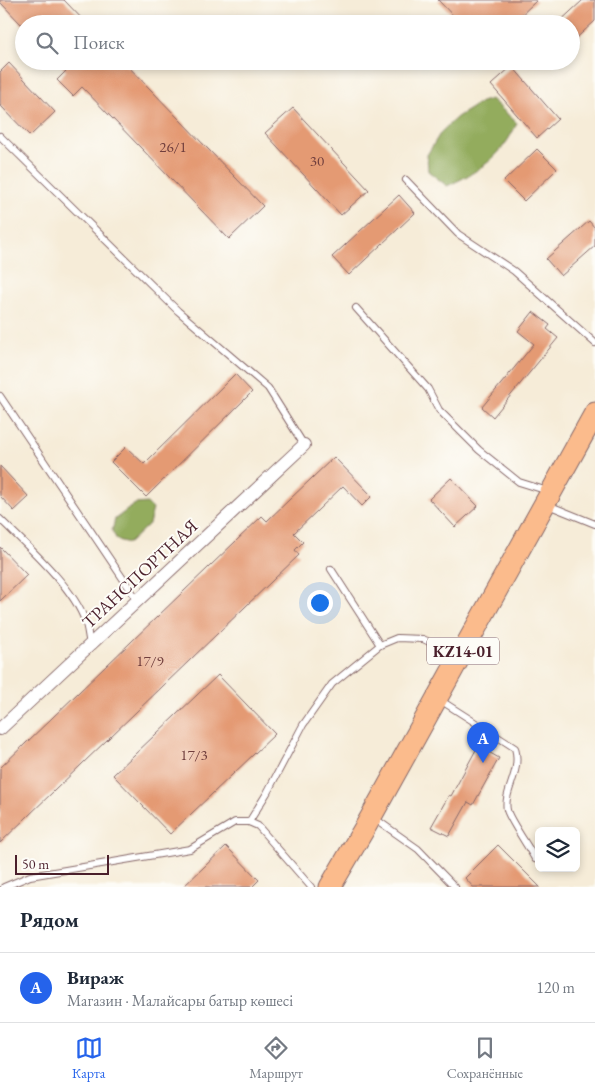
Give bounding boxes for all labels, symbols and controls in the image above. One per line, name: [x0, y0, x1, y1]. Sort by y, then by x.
search box: [15, 15, 580, 70]
icon: search: [33, 29, 61, 57]
text: Поиск: [73, 30, 125, 55]
house number: 26/1: [159, 137, 187, 156]
house number: 30: [310, 151, 324, 170]
street label: ТРАНСПОРТНАЯ: [77, 514, 202, 633]
your location: [307, 590, 333, 616]
road number: KZ14-01: [427, 637, 499, 664]
house number: 17/9: [136, 651, 164, 670]
pin: A: [467, 722, 499, 763]
house number: 17/3: [180, 745, 208, 764]
map controls: [535, 827, 580, 872]
button: layers: [535, 827, 580, 872]
scale bar: [15, 852, 109, 875]
text: 50 m: [22, 855, 49, 873]
text: Рядом: [20, 906, 79, 933]
text: Вираж: [67, 965, 124, 990]
text: A: [30, 977, 42, 998]
text: 120 m: [536, 977, 575, 998]
text: Магазин · Малайсары батыр көшесі: [67, 990, 293, 1011]
tab: Карта: [72, 1034, 105, 1082]
tab: Маршрут: [249, 1034, 303, 1082]
tab: Сохранённые: [447, 1034, 523, 1082]

